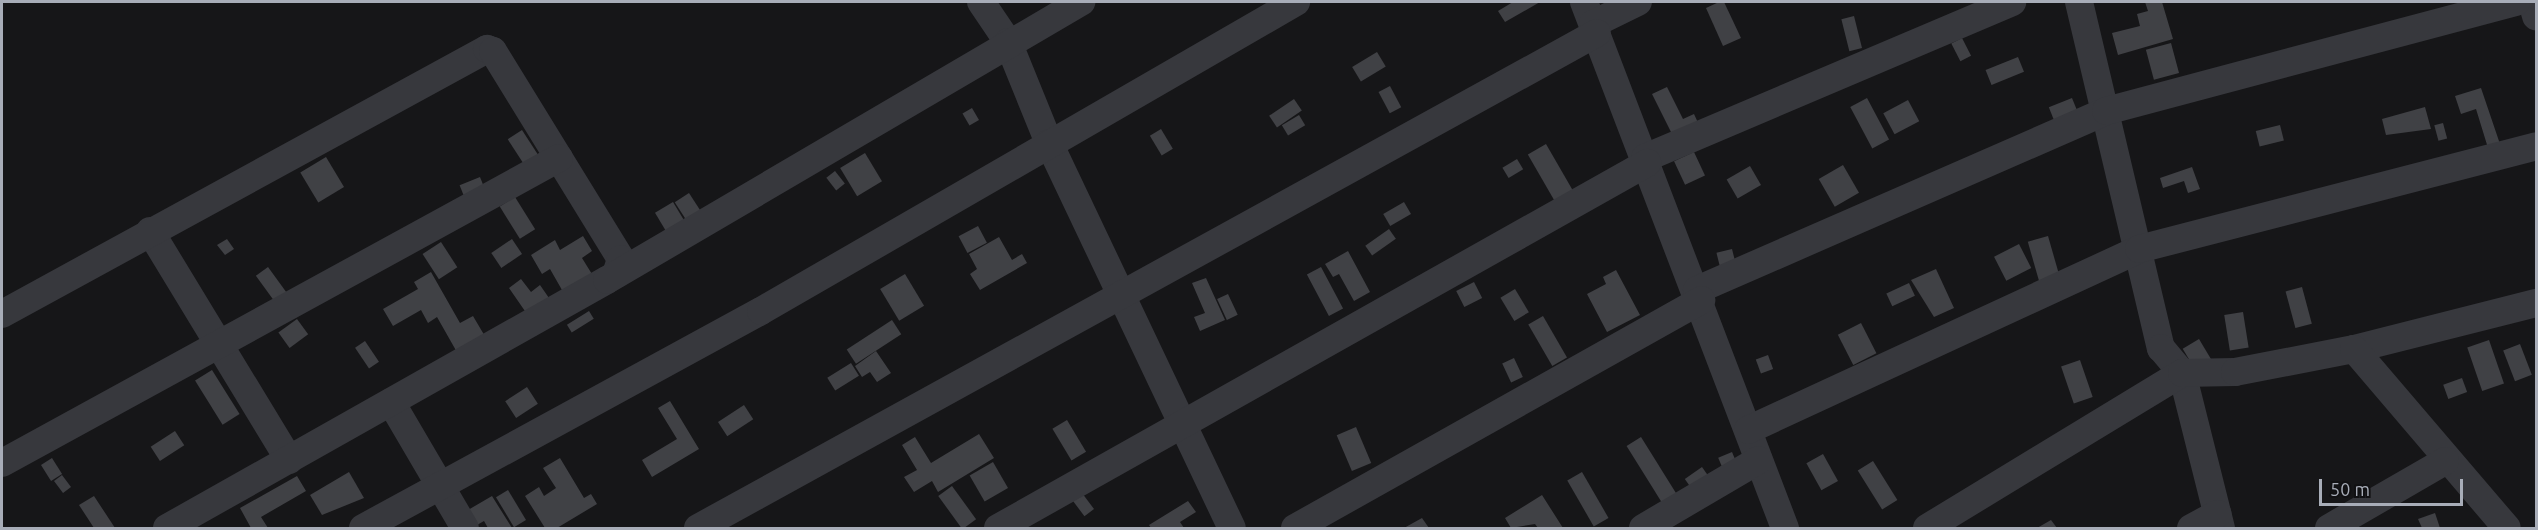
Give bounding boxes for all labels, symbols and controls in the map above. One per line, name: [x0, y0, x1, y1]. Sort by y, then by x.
scale bar: [2322, 467, 2466, 505]
text: 50 m: [2330, 479, 2370, 499]

